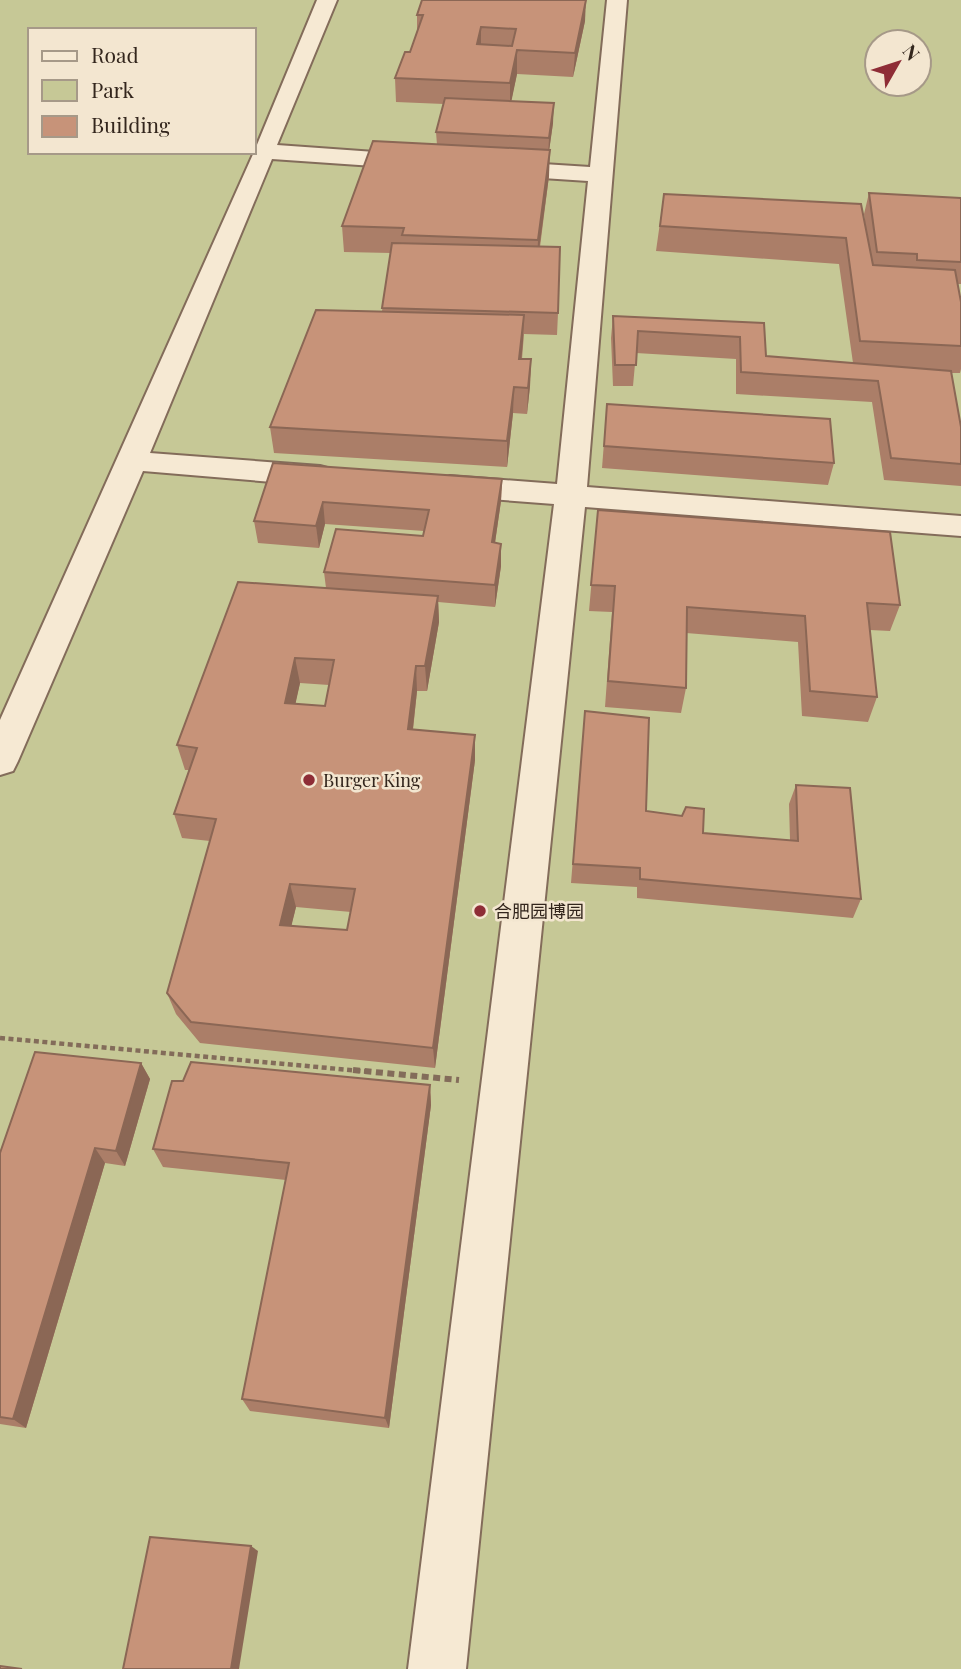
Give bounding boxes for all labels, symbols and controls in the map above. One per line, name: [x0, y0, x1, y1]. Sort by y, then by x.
legend: [28, 28, 256, 154]
north arrow: [863, 28, 933, 98]
text: N: [898, 38, 927, 65]
text: Road: [91, 40, 139, 68]
text: Park: [91, 75, 135, 103]
text: Building: [91, 110, 170, 138]
place label: Burger King: [323, 768, 421, 792]
marker: Burger King: [301, 772, 317, 788]
place label: 合肥园博园: [494, 899, 584, 923]
marker: 合肥园博园: [472, 903, 488, 919]

